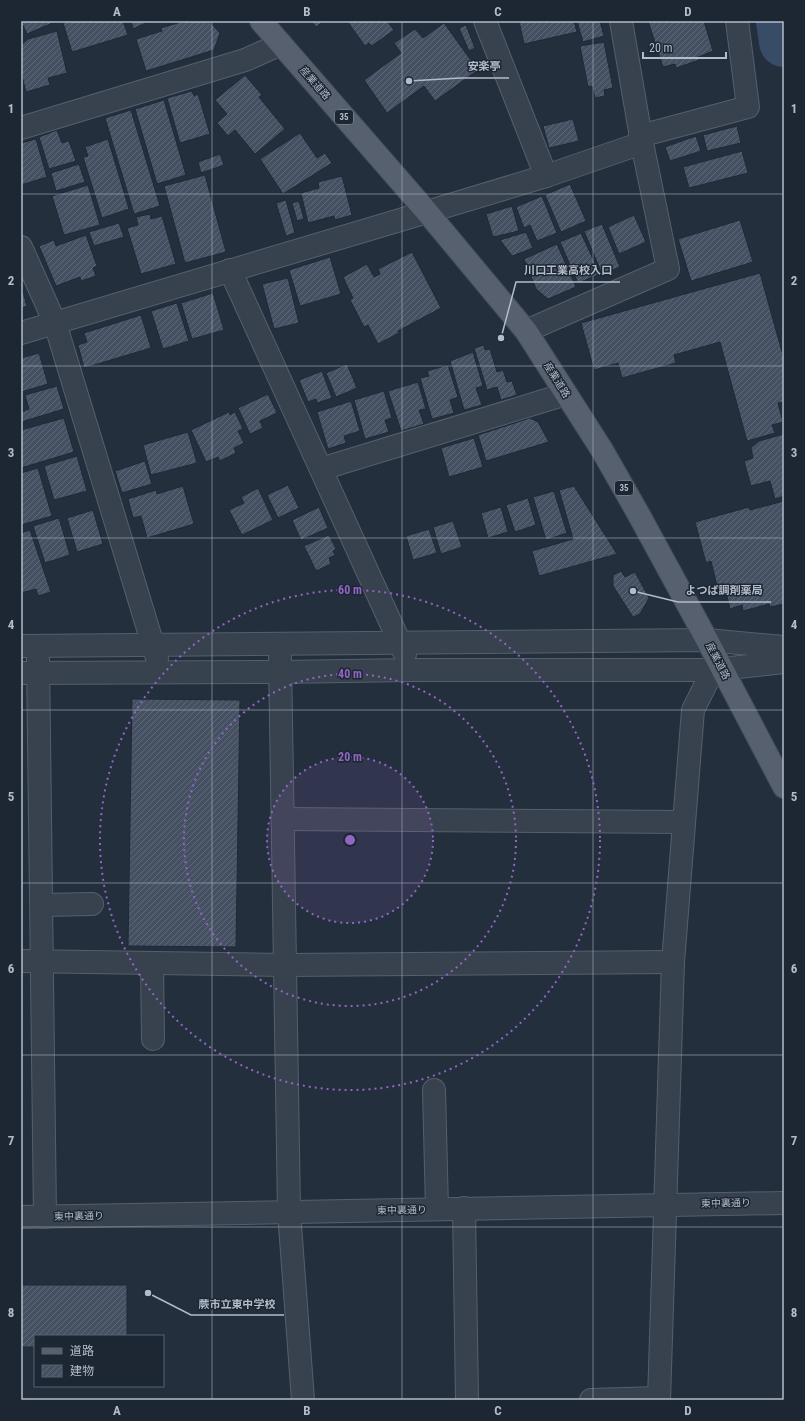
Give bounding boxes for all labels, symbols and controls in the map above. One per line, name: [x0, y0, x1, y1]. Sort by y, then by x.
text: A: [113, 4, 121, 19]
text: B: [303, 4, 311, 19]
text: C: [494, 4, 502, 19]
text: D: [684, 4, 692, 19]
scale bar: [643, 34, 726, 60]
text: 20 m: [649, 41, 673, 55]
callout: 安楽亭: [460, 55, 509, 78]
text: 安楽亭: [468, 60, 501, 73]
street label: 産業道路: [298, 64, 332, 102]
text: 1: [8, 101, 14, 116]
text: 1: [791, 101, 797, 116]
road number: 35: [335, 110, 353, 124]
callout: 川口工業高校入口: [516, 259, 620, 282]
text: 川口工業高校入口: [524, 264, 612, 277]
text: 2: [8, 273, 15, 288]
text: 2: [791, 273, 798, 288]
street label: 産業道路: [542, 360, 572, 400]
text: 3: [8, 445, 14, 460]
text: 3: [791, 445, 797, 460]
road number: 35: [615, 481, 633, 495]
callout: よつば調剤薬局: [678, 579, 771, 602]
text: 60 m: [338, 583, 362, 597]
text: よつば調剤薬局: [686, 584, 763, 597]
text: 4: [8, 617, 15, 632]
text: 4: [791, 617, 798, 632]
street label: 産業道路: [704, 641, 732, 681]
text: 40 m: [338, 667, 362, 681]
text: 20 m: [338, 750, 362, 764]
text: 5: [8, 789, 15, 804]
text: 5: [791, 789, 798, 804]
centre of rings: [343, 833, 357, 847]
text: 6: [8, 961, 15, 976]
text: 6: [791, 961, 798, 976]
text: 7: [8, 1133, 15, 1148]
text: 7: [791, 1133, 798, 1148]
street label: 東中裏通り: [701, 1197, 751, 1209]
street label: 東中裏通り: [377, 1204, 427, 1216]
street label: 東中裏通り: [54, 1210, 104, 1222]
callout: 蕨市立東中学校: [191, 1292, 284, 1315]
text: 蕨市立東中学校: [199, 1298, 276, 1311]
text: 8: [8, 1305, 14, 1320]
text: 8: [791, 1305, 797, 1320]
legend: [34, 1335, 164, 1387]
text: 道路: [70, 1344, 94, 1358]
text: 建物: [70, 1364, 94, 1378]
text: A: [113, 1403, 121, 1418]
text: B: [303, 1403, 311, 1418]
text: C: [494, 1403, 502, 1418]
text: D: [684, 1403, 692, 1418]

